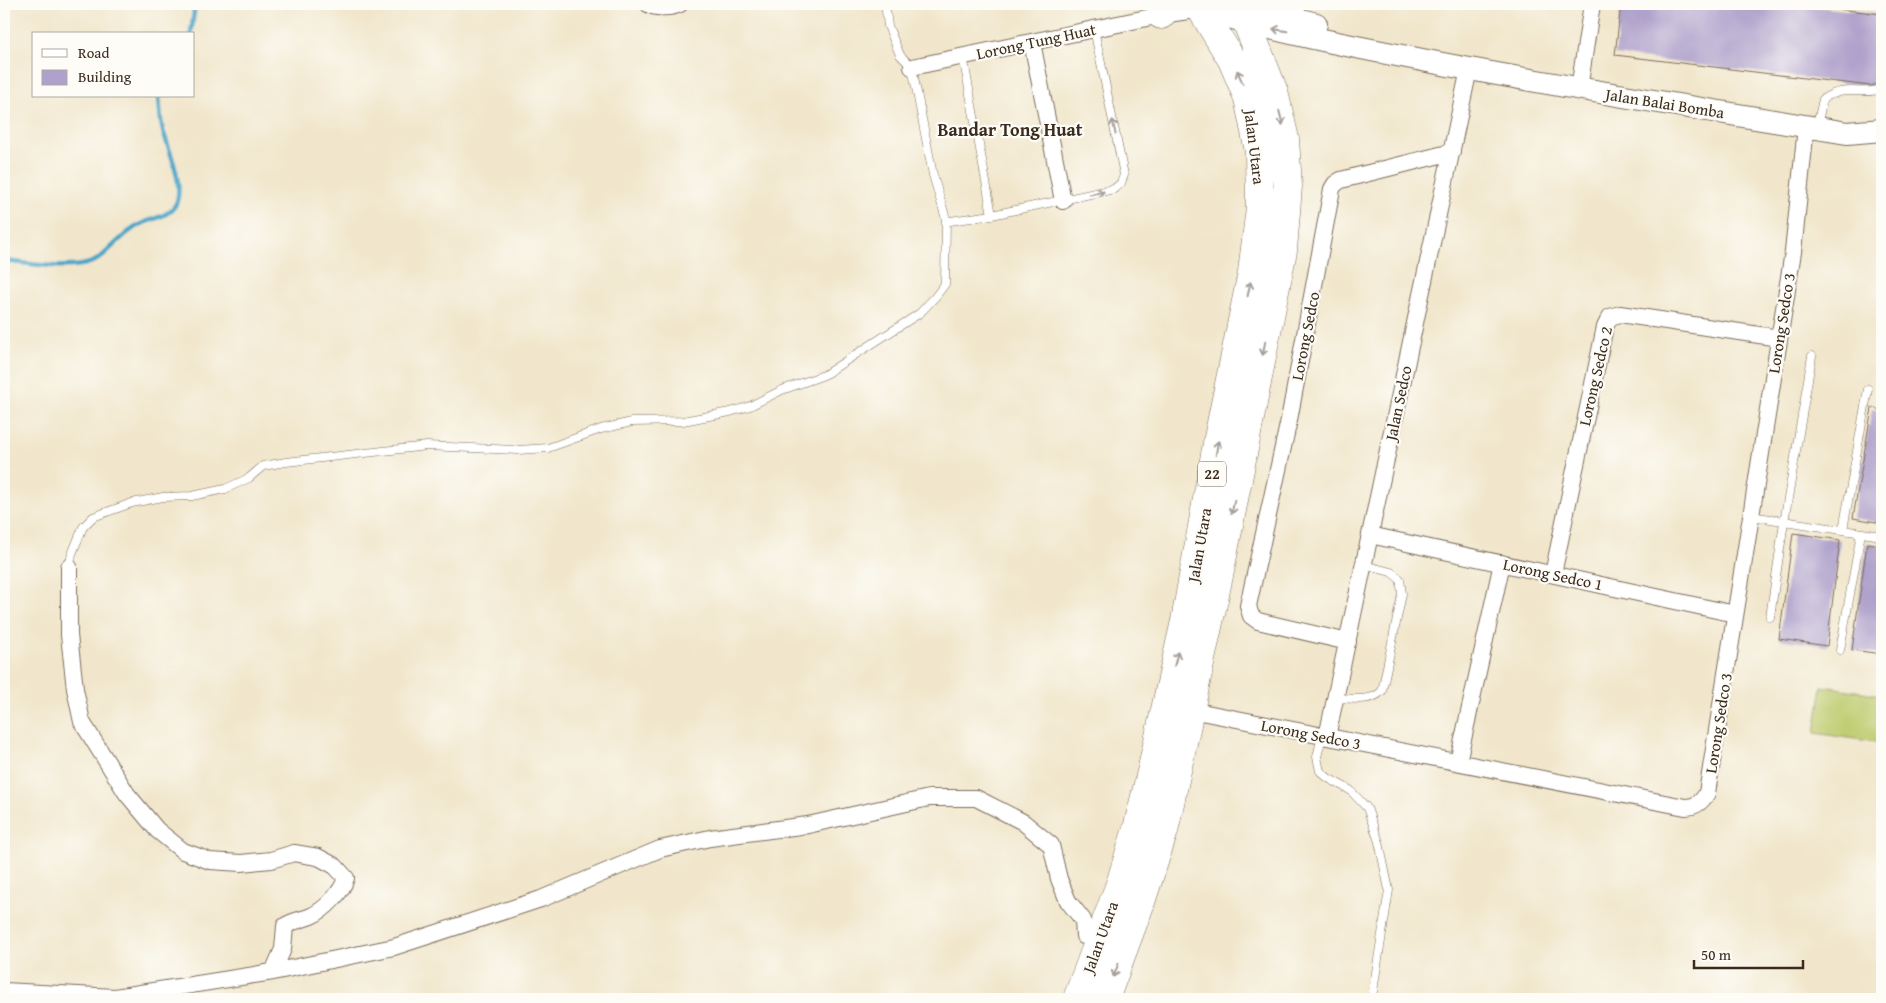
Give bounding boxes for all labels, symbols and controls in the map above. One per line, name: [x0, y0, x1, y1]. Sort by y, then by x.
street label: Lorong Tung Huat: [974, 17, 1098, 65]
one-way arrow: [1272, 25, 1288, 35]
legend: [32, 32, 195, 98]
text: Road: [78, 42, 109, 63]
text: Building: [78, 66, 132, 87]
one-way arrow: [1234, 70, 1243, 85]
street label: Jalan Balai Bomba: [1602, 81, 1727, 124]
street label: Jalan Utara: [1238, 106, 1272, 186]
one-way arrow: [1276, 110, 1286, 126]
district label: Bandar Tong Huat: [937, 116, 1083, 143]
one-way arrow: [1109, 119, 1118, 135]
one-way arrow: [1089, 188, 1105, 197]
street label: Lorong Sedco 3: [1761, 271, 1801, 375]
one-way arrow: [1244, 281, 1254, 297]
street label: Lorong Sedco: [1285, 290, 1325, 382]
street label: Lorong Sedco 2: [1572, 324, 1618, 428]
one-way arrow: [1259, 339, 1268, 355]
street label: Jalan Sedco: [1378, 363, 1418, 445]
one-way arrow: [1212, 440, 1222, 456]
road number: 22: [1198, 462, 1226, 486]
one-way arrow: [1228, 499, 1237, 515]
street label: Jalan Utara: [1180, 506, 1217, 586]
street label: Lorong Sedco 1: [1501, 552, 1605, 596]
one-way arrow: [1172, 652, 1181, 668]
street label: Lorong Sedco 3: [1698, 671, 1738, 775]
street label: Lorong Sedco 3: [1259, 713, 1363, 755]
street label: Jalan Utara: [1075, 897, 1124, 978]
scale bar: [1694, 938, 1802, 970]
text: 50 m: [1701, 944, 1732, 965]
one-way arrow: [1111, 962, 1120, 977]

